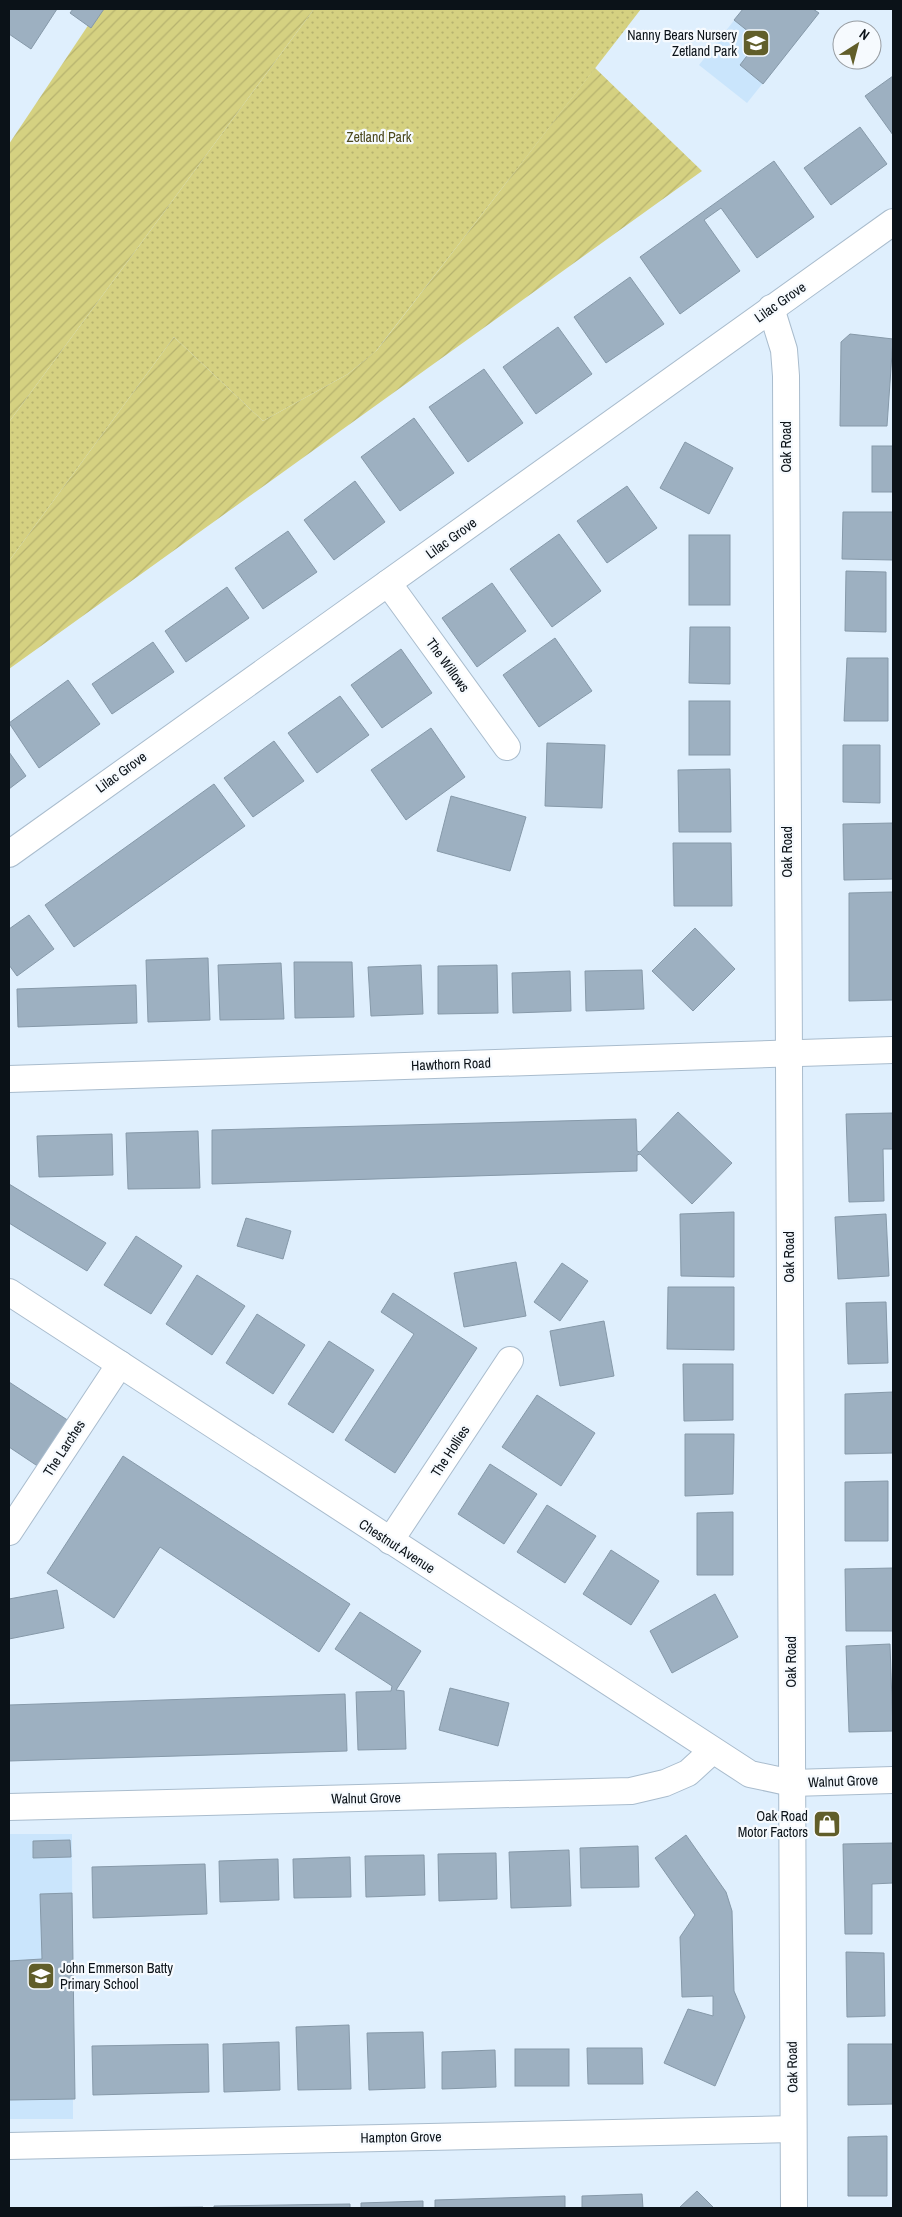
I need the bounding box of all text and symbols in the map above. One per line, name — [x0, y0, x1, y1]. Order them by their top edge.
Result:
north arrow — [832, 20, 882, 70]
text: N — [856, 25, 873, 44]
place label: Nanny Bears Nursery Zetland Park — [627, 26, 737, 60]
school or university icon: Nanny Bears Nursery Zetland Park — [741, 28, 771, 58]
park label: Zetland Park — [346, 128, 412, 146]
street label: Lilac Grove — [751, 278, 809, 326]
street label: Oak Road — [777, 421, 795, 473]
street label: Lilac Grove — [422, 513, 480, 563]
street label: The Willows — [422, 634, 474, 696]
street label: Lilac Grove — [92, 747, 150, 797]
street label: Oak Road — [778, 826, 796, 878]
street label: Hawthorn Road — [411, 1054, 491, 1074]
street label: Oak Road — [780, 1231, 798, 1283]
street label: The Larches — [39, 1416, 89, 1480]
street label: The Hollies — [427, 1422, 473, 1480]
street label: Chestnut Avenue — [356, 1515, 438, 1577]
street label: Oak Road — [782, 1636, 800, 1688]
street label: Walnut Grove — [808, 1771, 878, 1791]
street label: Walnut Grove — [331, 1788, 401, 1808]
place label: Oak Road Motor Factors — [738, 1807, 808, 1841]
shop icon: Oak Road Motor Factors — [812, 1809, 842, 1839]
place label: John Emmerson Batty Primary School — [60, 1959, 173, 1993]
school or university icon: John Emmerson Batty Primary School — [26, 1961, 56, 1991]
street label: Oak Road — [783, 2041, 801, 2093]
street label: Hampton Grove — [360, 2127, 442, 2147]

